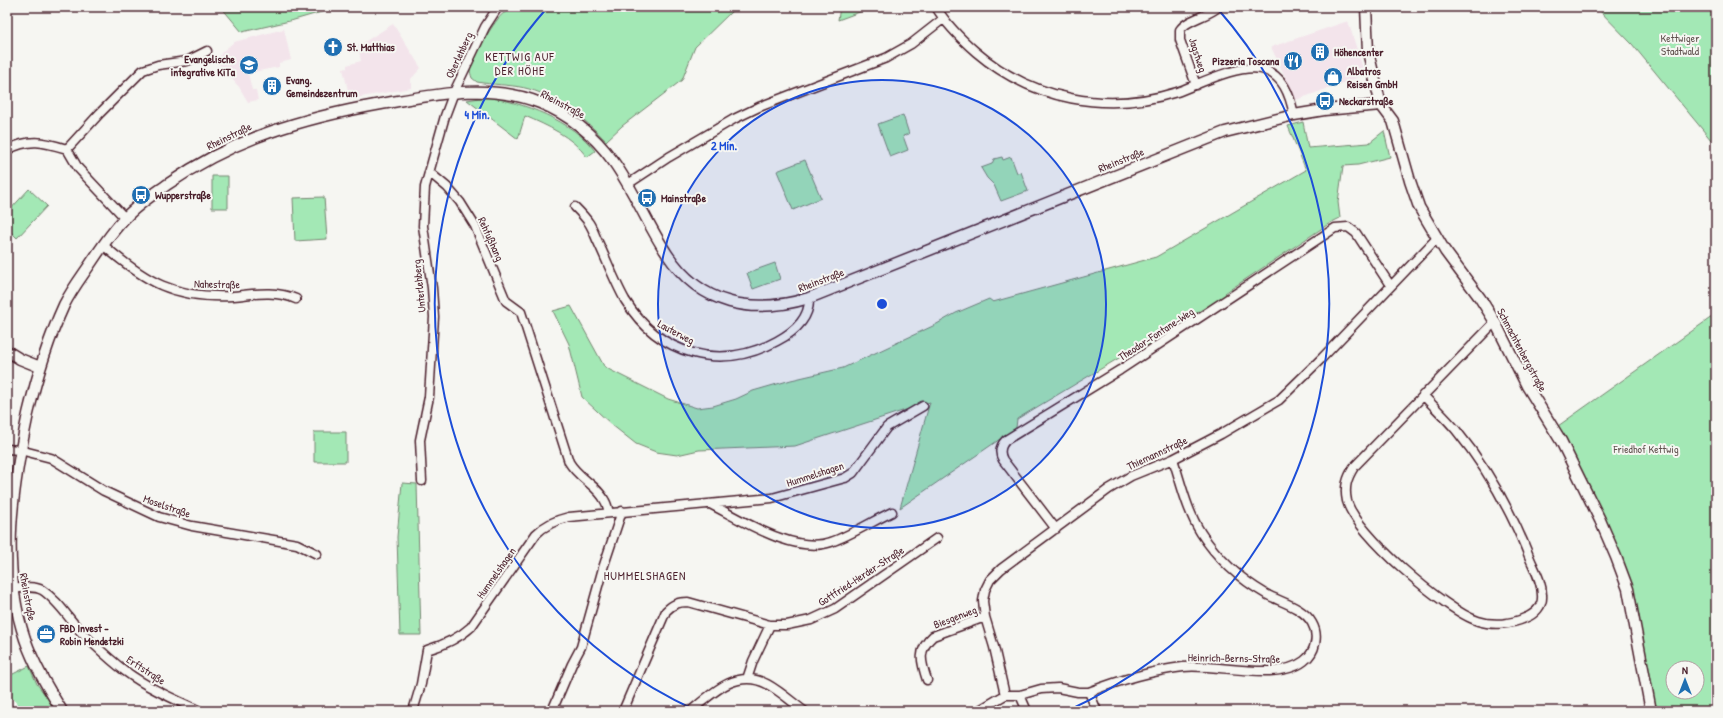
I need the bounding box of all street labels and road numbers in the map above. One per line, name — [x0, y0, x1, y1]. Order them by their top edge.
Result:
street label: Oberlehberg — [442, 30, 476, 80]
street label: Jagstweg — [1186, 36, 1210, 74]
street label: Rheinstraße — [538, 87, 588, 122]
street label: Rheinstraße — [204, 119, 254, 153]
street label: Rheinstraße — [1096, 144, 1147, 176]
street label: Rehfußhang — [475, 215, 507, 263]
street label: Unterlehberg — [409, 259, 429, 313]
street label: Rheinstraße — [796, 265, 847, 295]
street label: Nahestraße — [194, 277, 241, 291]
street label: Theodor-Fontane-Weg — [1116, 304, 1197, 364]
street label: Schmachtenbergstraße — [1494, 306, 1550, 395]
street label: Lauterweg — [655, 317, 697, 348]
street label: Thiemannstraße — [1125, 433, 1190, 473]
street label: Hummelshagen — [785, 458, 845, 490]
street label: Moselstraße — [141, 491, 193, 521]
street label: Gottfried-Herder-Straße — [815, 543, 907, 609]
street label: Hummelshagen — [473, 545, 519, 601]
street label: Rheinstraße — [17, 572, 40, 623]
street label: Biesgenweg — [931, 602, 979, 632]
street label: Heinrich-Berns-Straße — [1188, 650, 1281, 666]
street label: Erftstraße — [124, 652, 169, 688]

